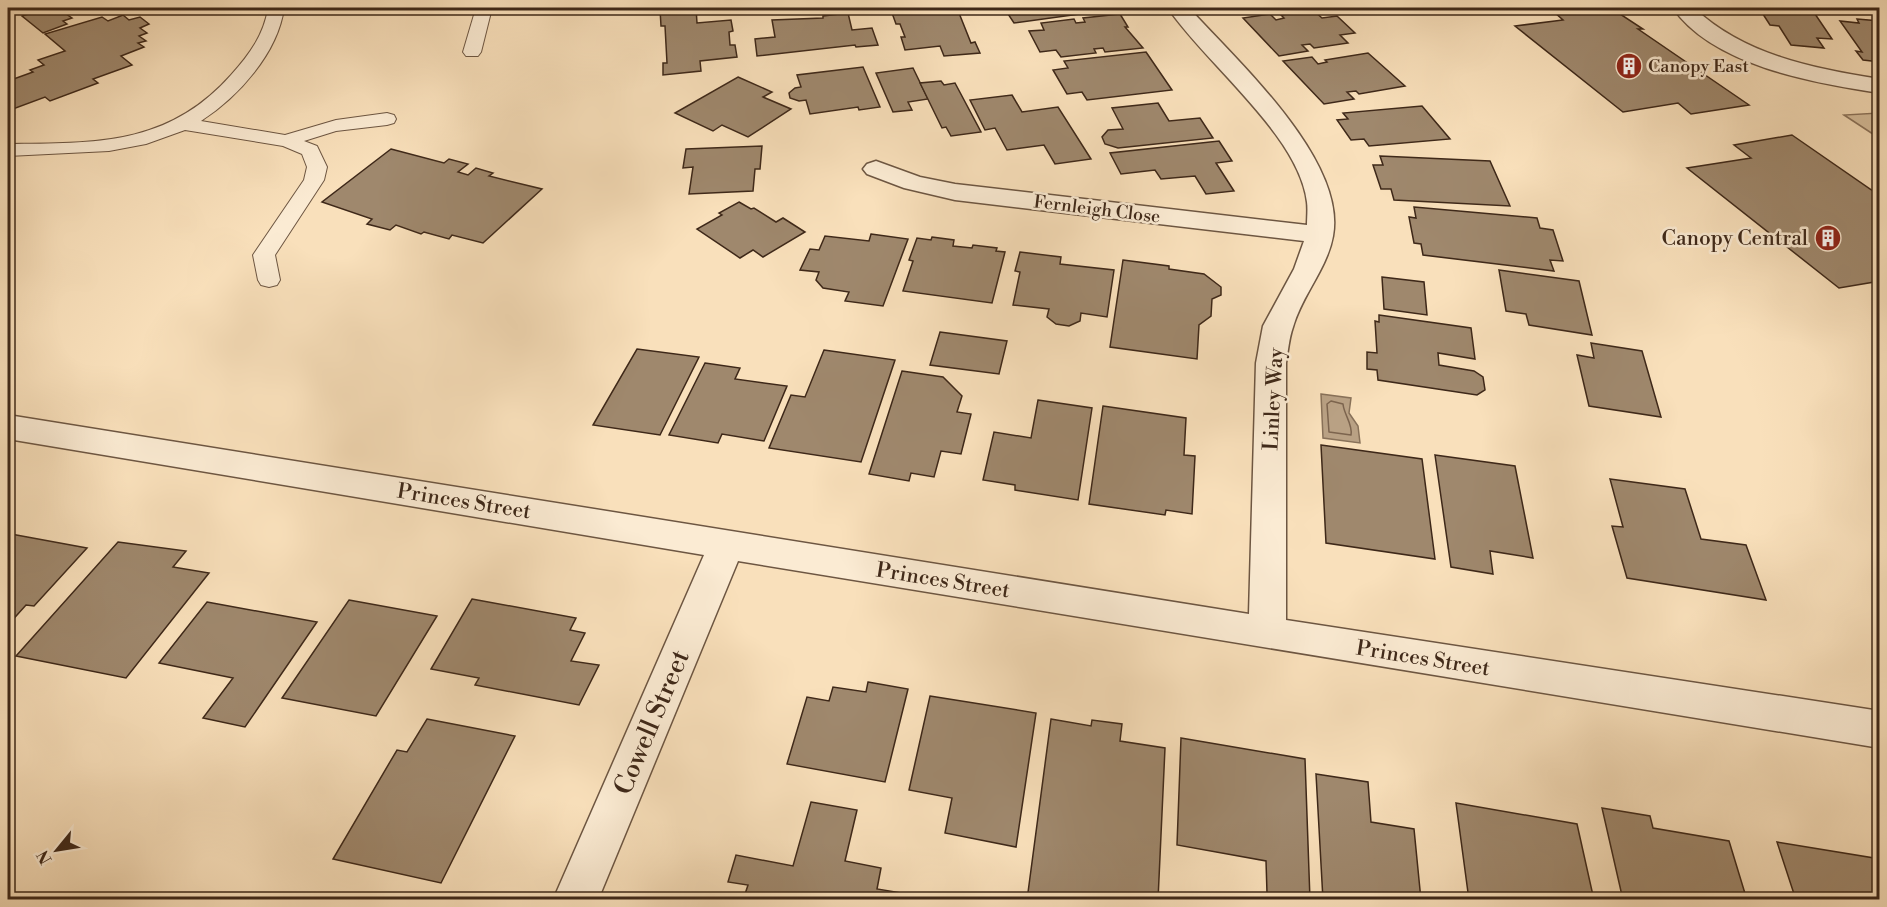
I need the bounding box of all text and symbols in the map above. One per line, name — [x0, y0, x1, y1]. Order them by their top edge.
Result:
building icon: Canopy East — [1614, 51, 1644, 81]
place label: Canopy East — [1648, 55, 1749, 78]
street label: Fernleigh Close — [1032, 190, 1162, 229]
building icon: Canopy Central — [1813, 223, 1843, 253]
place label: Canopy Central — [1661, 226, 1808, 252]
street label: Linley Way — [1258, 346, 1290, 451]
street label: Princes Street — [395, 479, 533, 525]
street label: Princes Street — [874, 558, 1012, 604]
street label: Princes Street — [1354, 636, 1492, 682]
street label: Cowell Street — [607, 645, 697, 800]
north arrow — [27, 820, 87, 880]
text: N — [33, 846, 57, 867]

